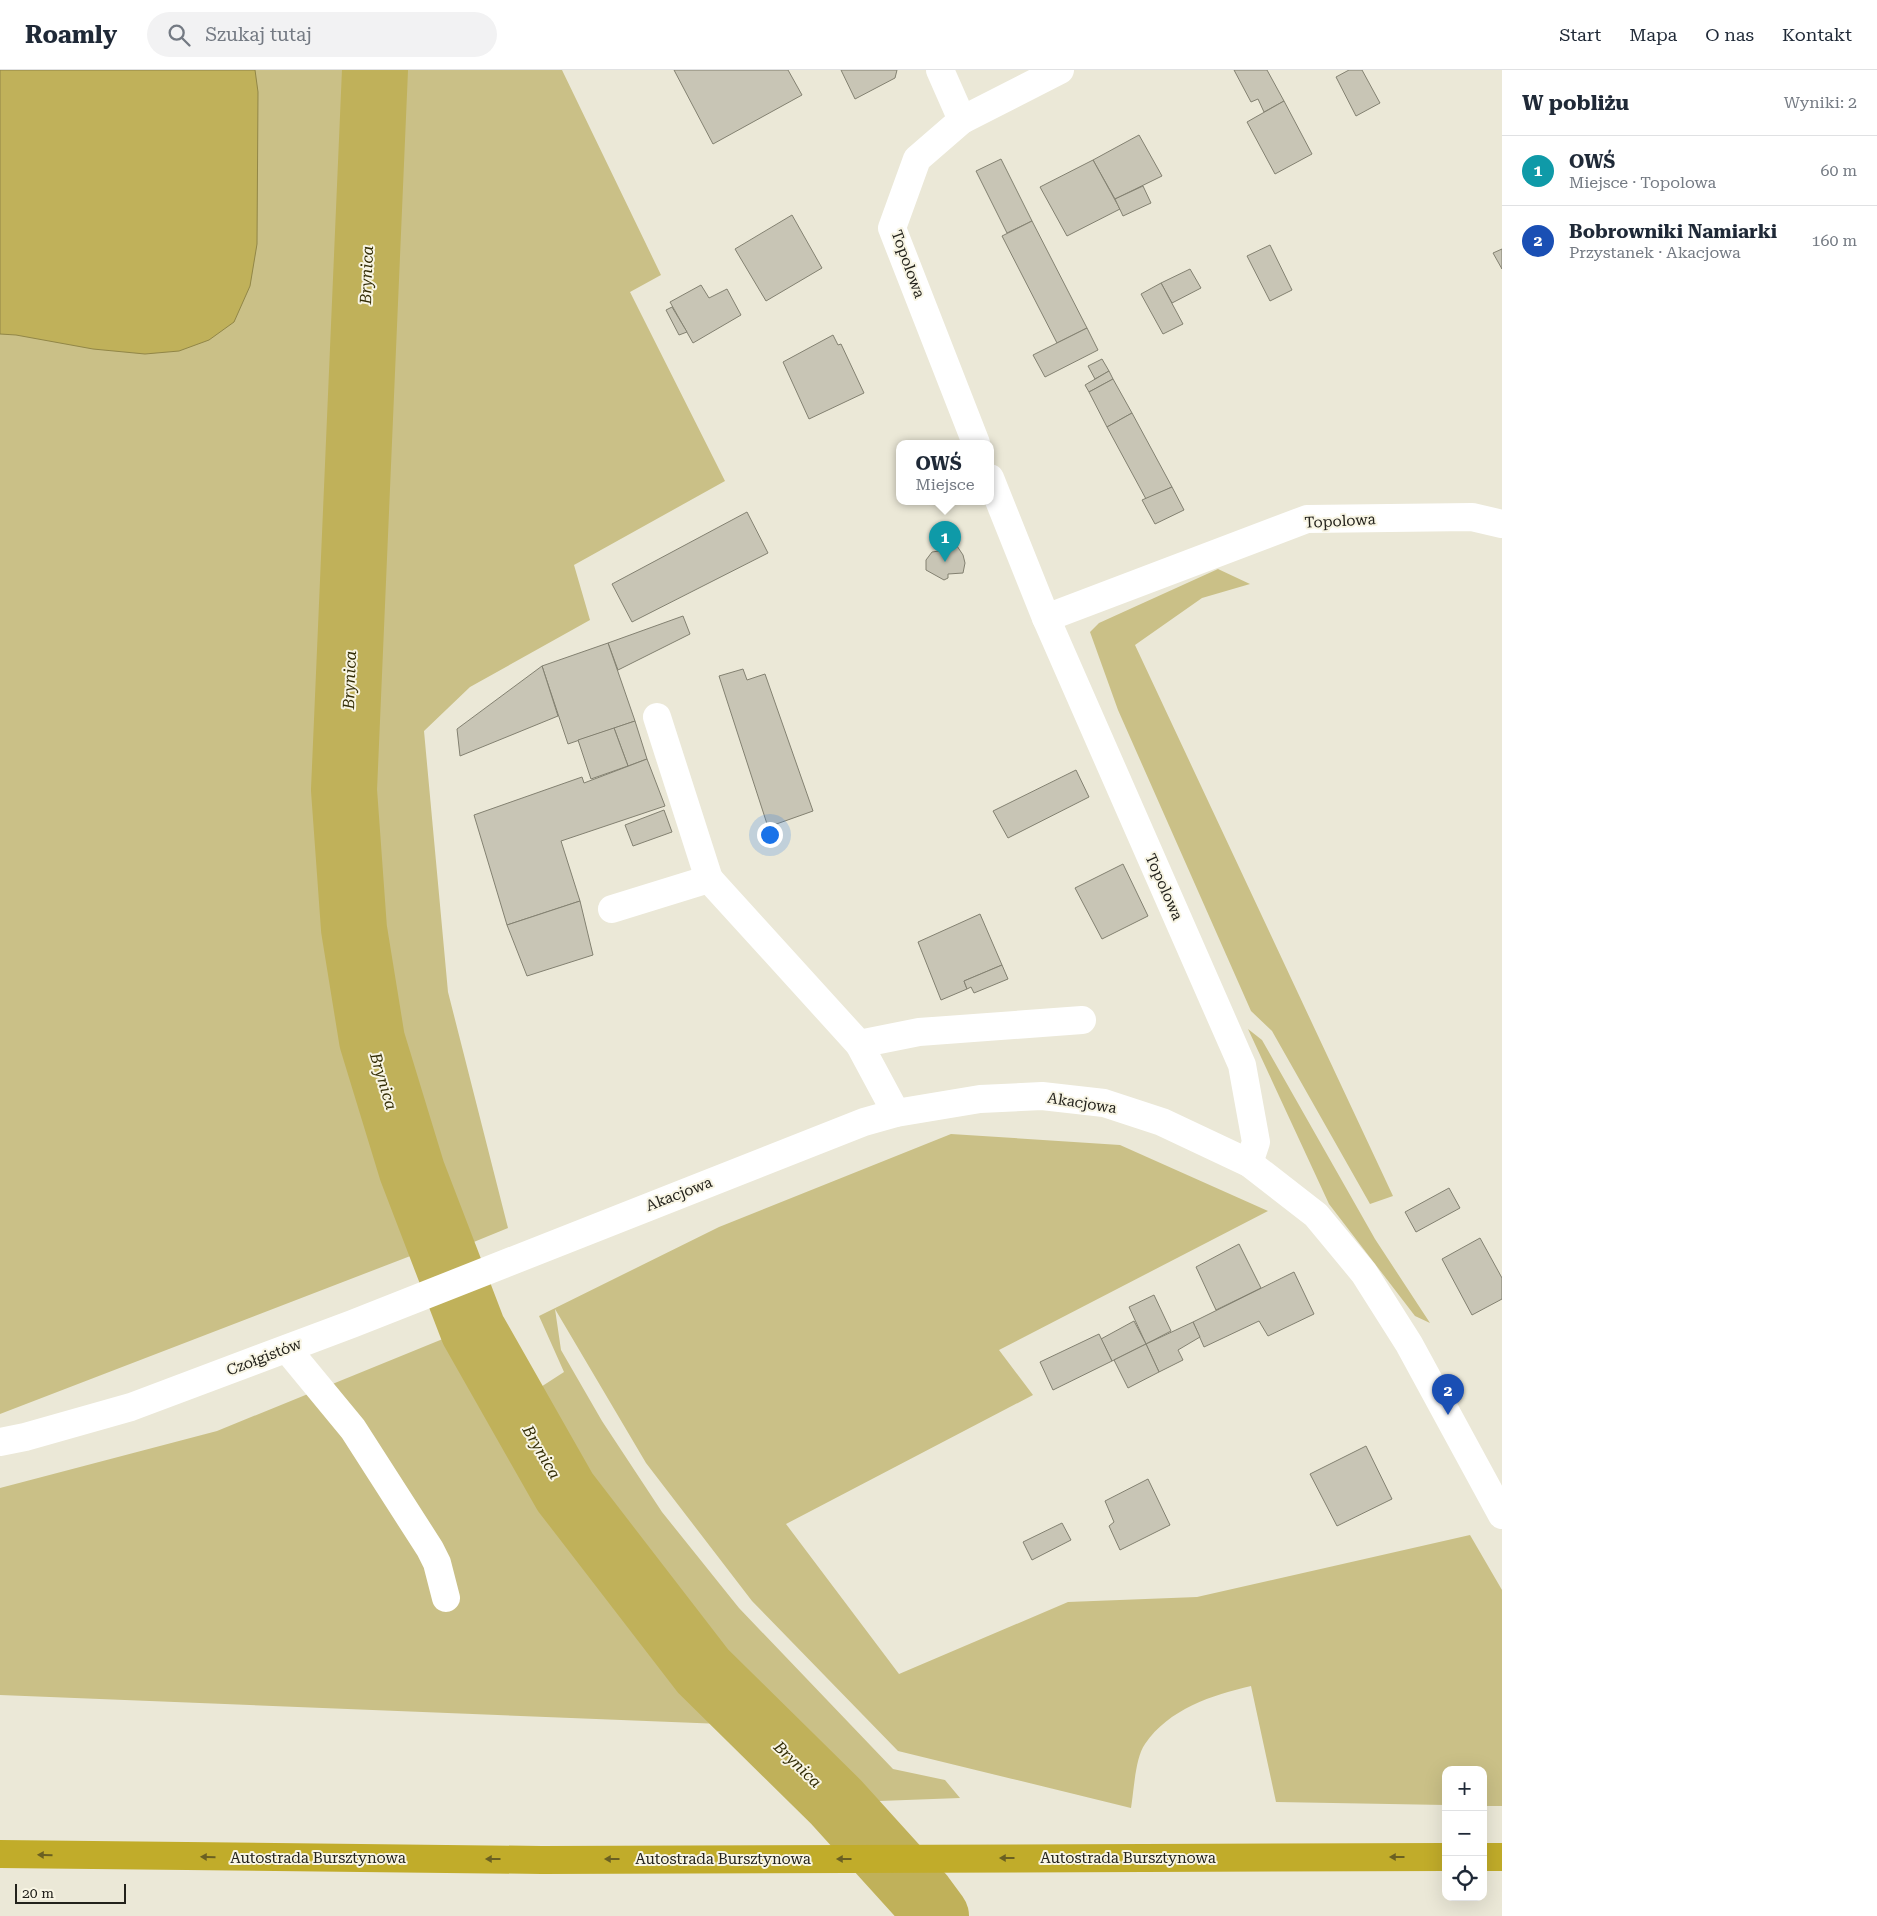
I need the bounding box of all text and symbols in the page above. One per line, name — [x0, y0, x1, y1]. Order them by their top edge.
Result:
search box — [147, 12, 497, 57]
text: Roamly — [25, 21, 117, 49]
icon: search — [165, 21, 193, 49]
text: Szukaj tutaj — [205, 23, 312, 46]
text: Start — [1559, 24, 1601, 45]
text: Mapa — [1629, 24, 1677, 45]
text: O nas — [1705, 24, 1754, 45]
text: Kontakt — [1782, 24, 1852, 45]
text: W pobliżu — [1522, 91, 1629, 115]
text: Wyniki: 2 — [1784, 93, 1857, 112]
text: OWŚ — [1569, 150, 1615, 173]
text: 1 — [1534, 161, 1542, 180]
text: 60 m — [1820, 161, 1857, 180]
text: Miejsce · Topolowa — [1569, 173, 1716, 192]
text: Bobrowniki Namiarki — [1569, 220, 1777, 243]
street label: Topolowa — [887, 227, 929, 301]
text: 2 — [1534, 231, 1542, 250]
text: 160 m — [1811, 231, 1857, 250]
text: Przystanek · Akacjowa — [1569, 243, 1741, 262]
water label: Brynica — [356, 245, 377, 306]
popup — [896, 440, 994, 505]
text: OWŚ — [915, 452, 962, 475]
text: Miejsce — [915, 475, 975, 494]
street label: Topolowa — [1304, 510, 1376, 532]
pin: 1 — [929, 521, 961, 562]
water label: Brynica — [339, 650, 360, 711]
your location — [757, 822, 783, 848]
street label: Topolowa — [1141, 851, 1187, 923]
water label: Brynica — [366, 1049, 401, 1112]
street label: Akacjowa — [1046, 1089, 1118, 1117]
street label: Akacjowa — [643, 1173, 715, 1215]
street label: Czołgistów — [224, 1334, 305, 1380]
pin: 2 — [1432, 1374, 1464, 1415]
water label: Brynica — [518, 1421, 565, 1483]
water label: Brynica — [769, 1736, 826, 1792]
map controls — [1442, 1766, 1487, 1901]
button: + — [1442, 1766, 1487, 1811]
button: − — [1442, 1811, 1487, 1856]
street label: Autostrada Bursztynowa — [230, 1849, 406, 1867]
street label: Autostrada Bursztynowa — [1040, 1849, 1216, 1867]
street label: Autostrada Bursztynowa — [635, 1850, 811, 1868]
one-way arrow — [37, 1851, 53, 1859]
one-way arrow — [200, 1853, 216, 1861]
one-way arrow — [1389, 1853, 1405, 1861]
one-way arrow — [998, 1854, 1014, 1862]
one-way arrow — [485, 1855, 501, 1863]
one-way arrow — [603, 1855, 619, 1863]
one-way arrow — [836, 1855, 852, 1863]
button: locate — [1442, 1856, 1487, 1901]
scale bar — [15, 1881, 126, 1904]
text: 20 m — [22, 1885, 54, 1901]

